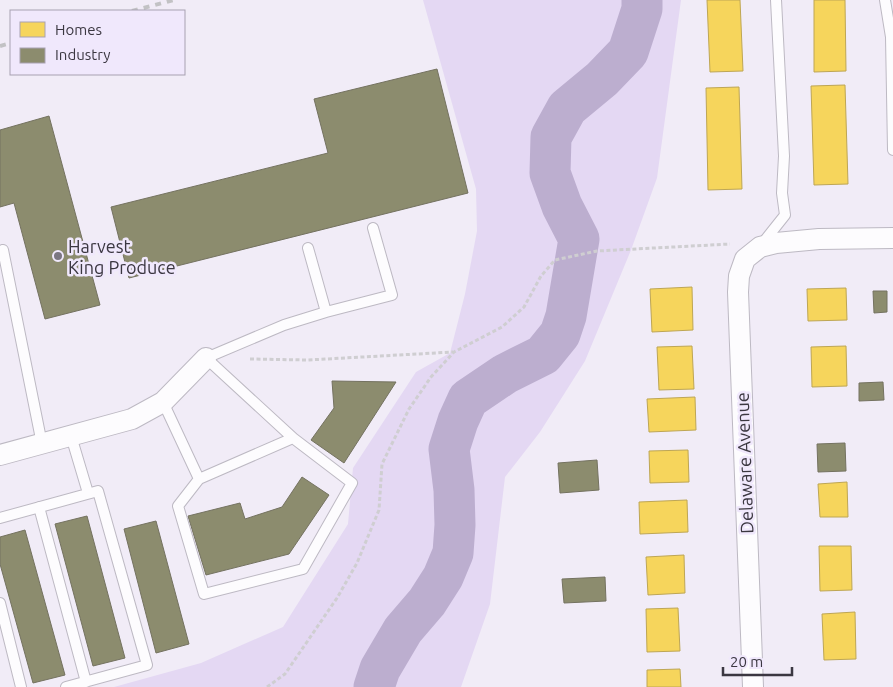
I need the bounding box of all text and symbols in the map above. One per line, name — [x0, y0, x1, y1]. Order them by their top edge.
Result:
legend — [10, 10, 185, 75]
text: Homes — [55, 21, 102, 38]
text: Industry — [55, 46, 110, 63]
place label: Harvest King Produce — [68, 236, 176, 277]
marker: Harvest King Produce — [52, 250, 64, 262]
street label: Delaware Avenue — [732, 392, 756, 534]
scale bar — [723, 644, 792, 676]
text: 20 m — [730, 653, 763, 670]

